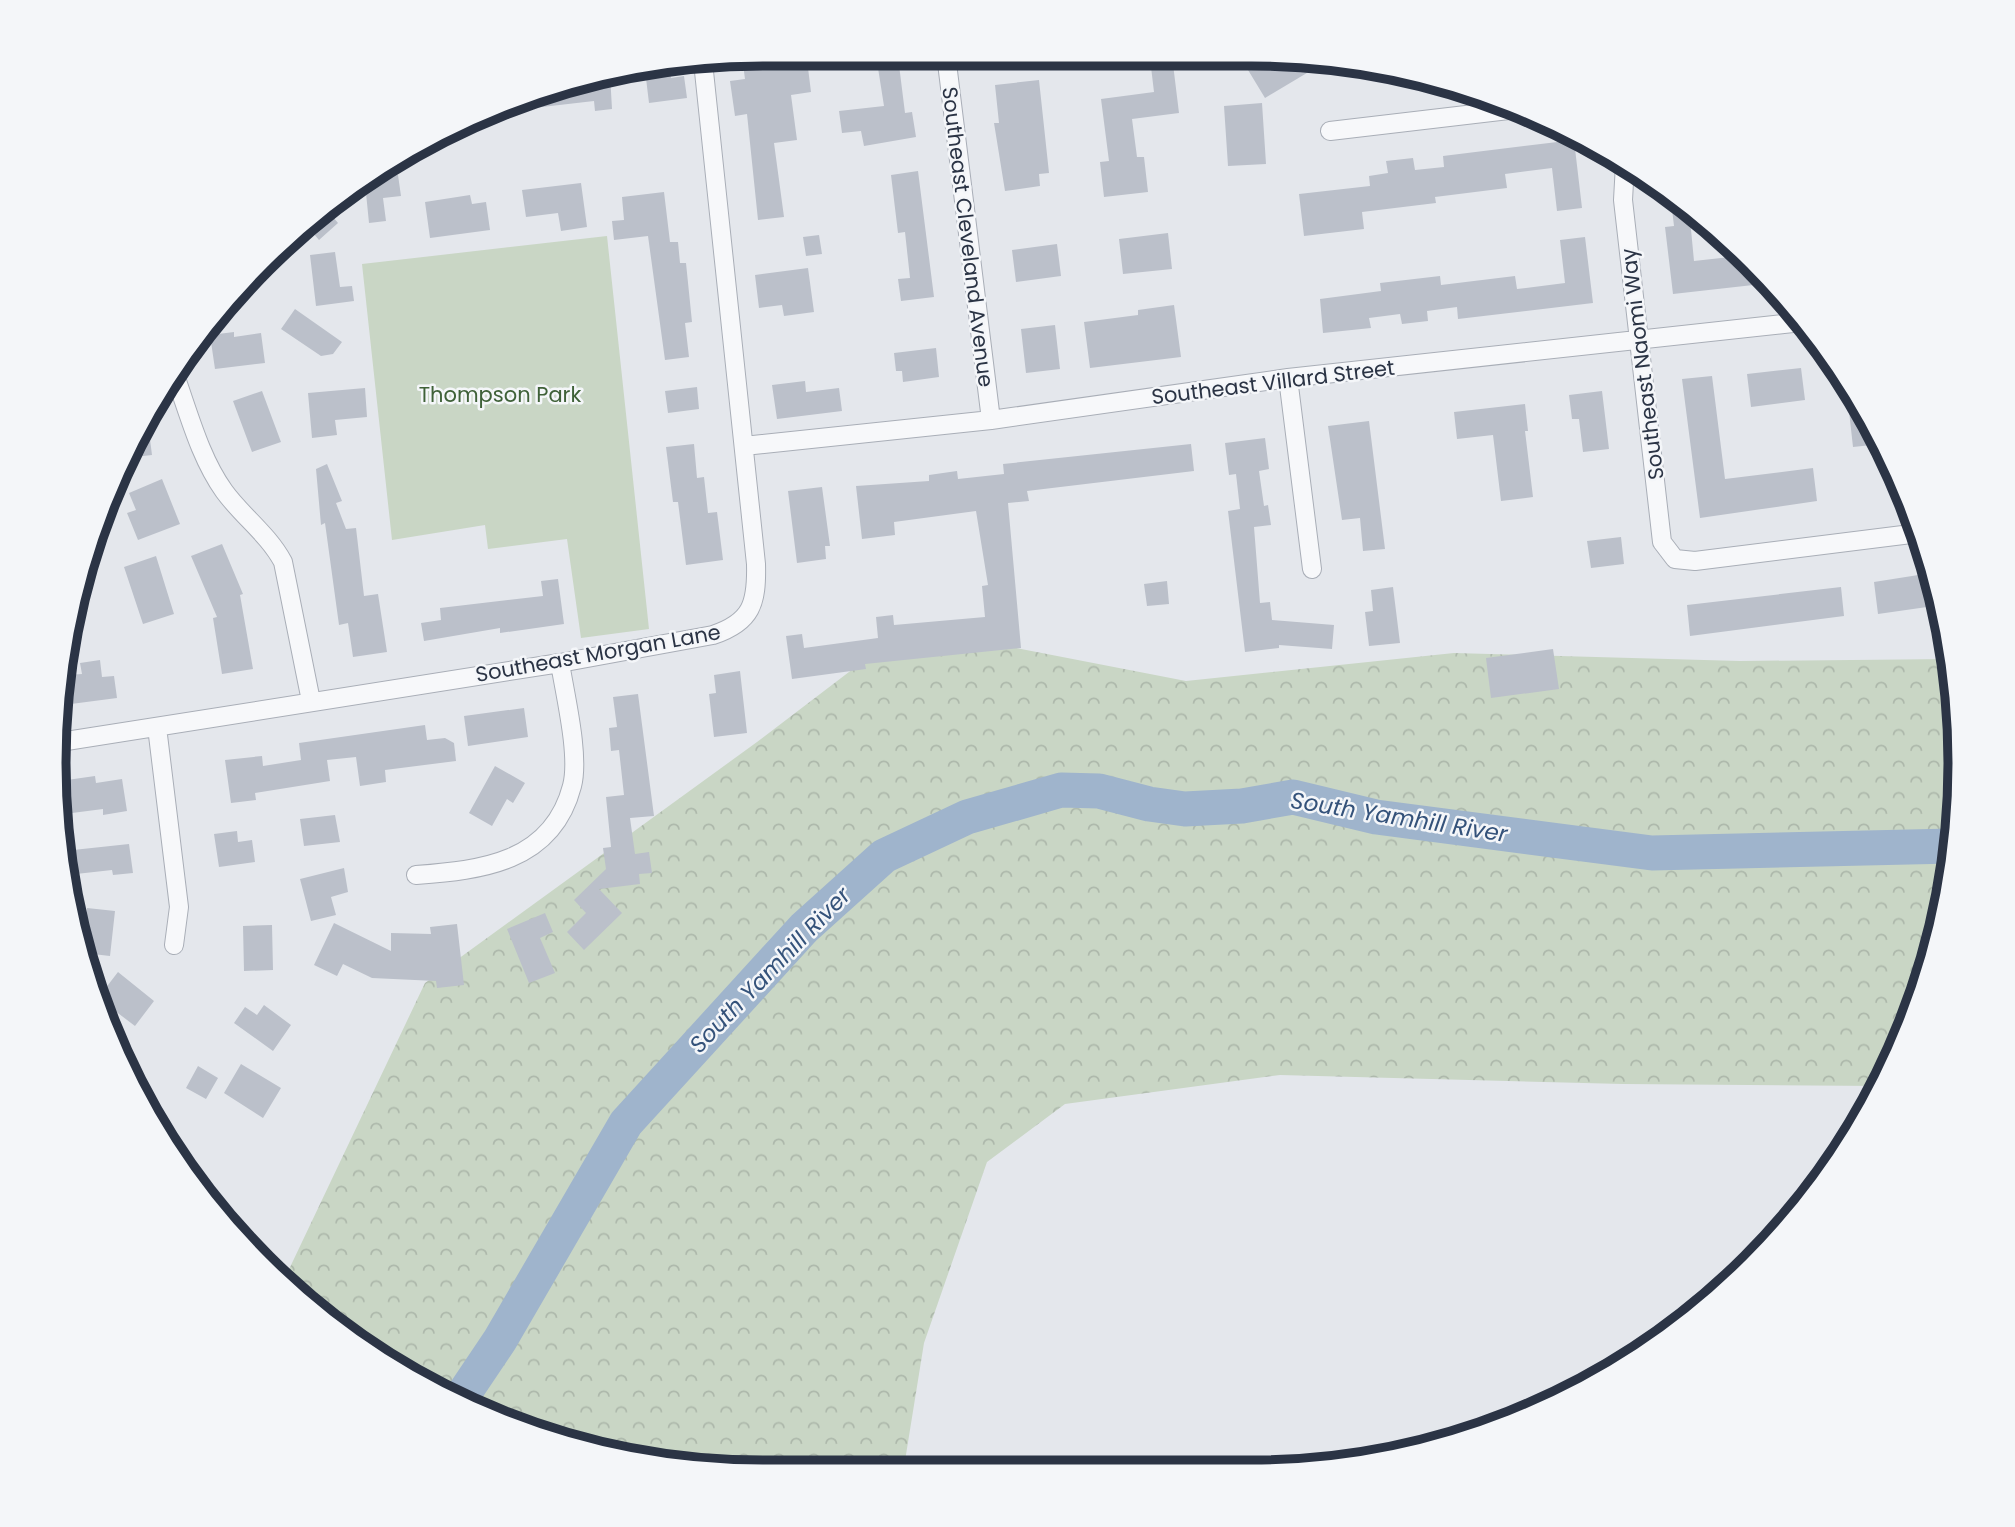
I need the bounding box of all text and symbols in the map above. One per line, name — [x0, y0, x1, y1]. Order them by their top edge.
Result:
street label: Southeast Cleveland Avenue — [935, 85, 1001, 389]
street label: Southeast Naomi Way — [1613, 246, 1671, 481]
street label: Southeast Villard Street — [1150, 353, 1396, 411]
park label: Thompson Park — [419, 380, 581, 409]
street label: Southeast Morgan Lane — [473, 617, 723, 689]
water label: South Yamhill River — [1288, 784, 1511, 850]
water label: South Yamhill River — [682, 879, 859, 1060]

